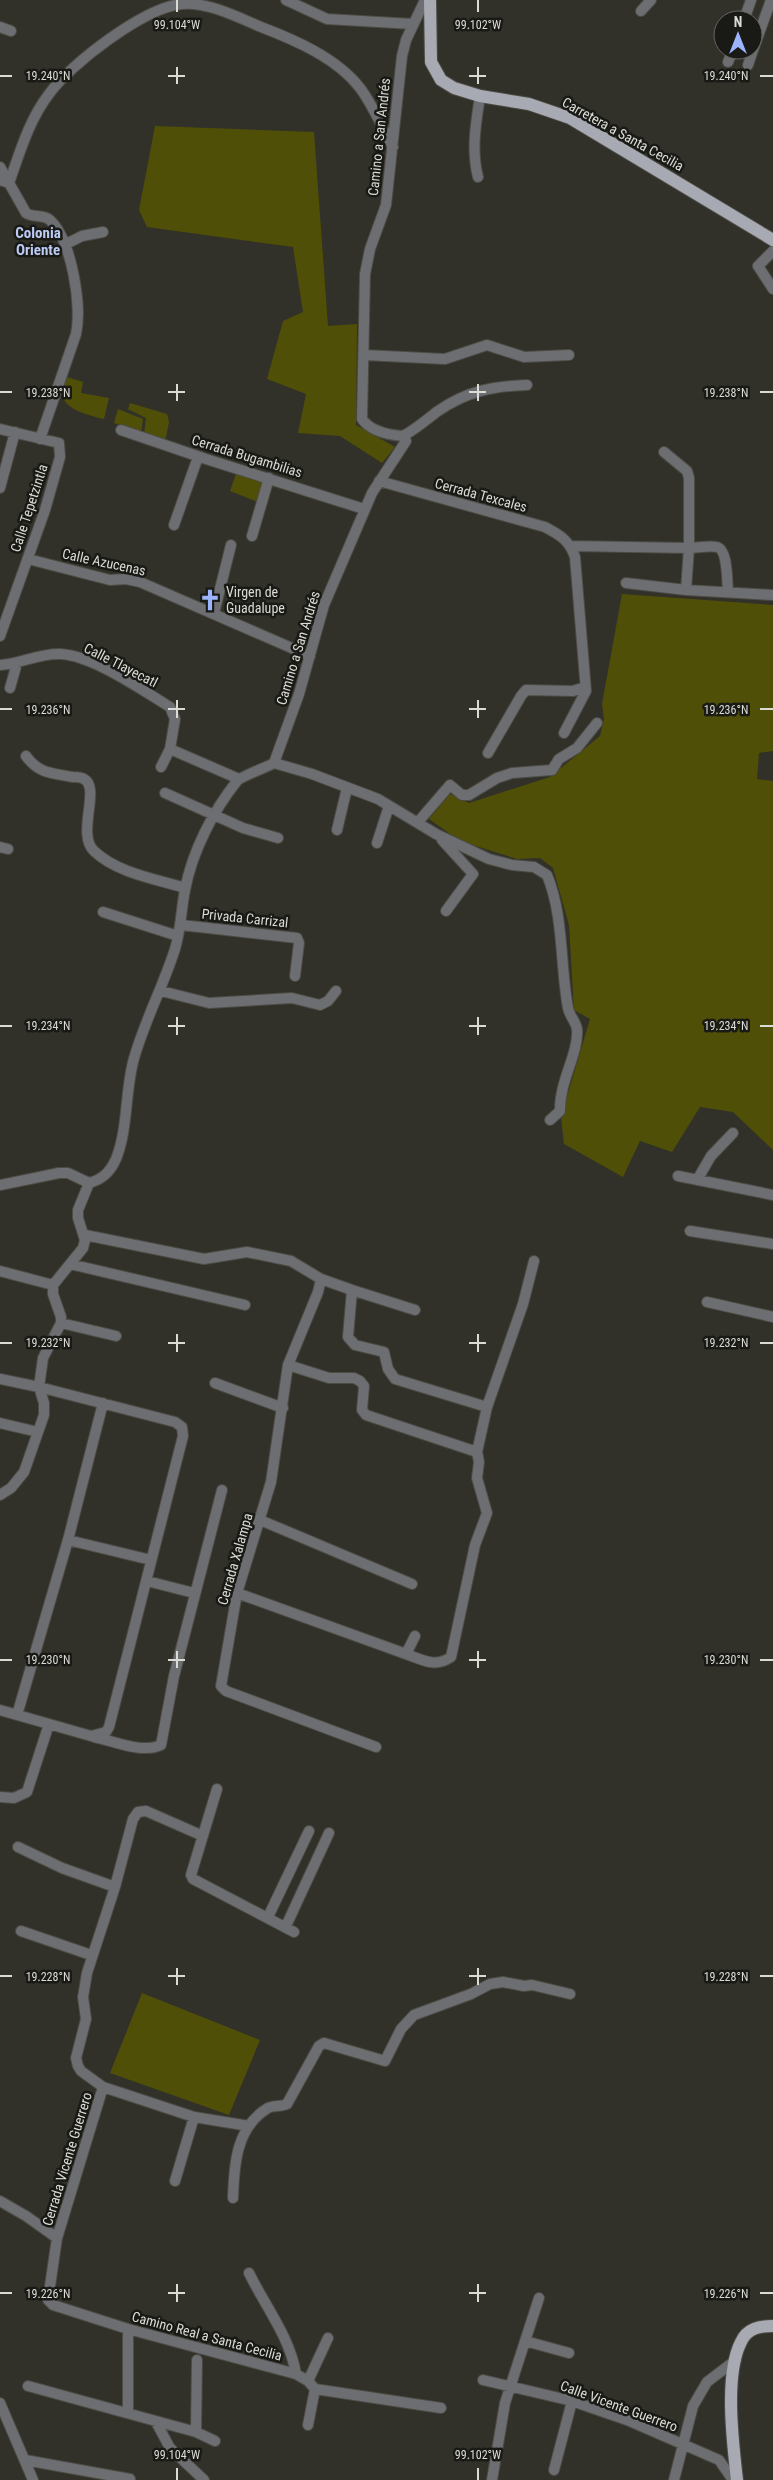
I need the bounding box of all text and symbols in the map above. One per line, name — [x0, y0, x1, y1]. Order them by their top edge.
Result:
north arrow — [713, 10, 763, 60]
text: N — [734, 14, 742, 30]
text: 99.104°W — [154, 18, 200, 32]
text: 99.102°W — [455, 18, 501, 32]
text: 19.240°N — [26, 69, 70, 83]
text: 19.240°N — [704, 69, 748, 83]
street label: Camino a San Andrés — [365, 77, 393, 197]
street label: Carretera a Santa Cecilia — [560, 94, 686, 174]
district label: Colonia Oriente — [15, 224, 61, 259]
text: 19.238°N — [26, 386, 70, 400]
text: 19.238°N — [704, 386, 748, 400]
street label: Cerrada Bugambilias — [190, 432, 304, 480]
street label: Calle Tepetzintla — [7, 462, 51, 554]
street label: Cerrada Texcales — [433, 475, 529, 515]
street label: Calle Azucenas — [61, 545, 147, 579]
place label: Virgen de Guadalupe — [226, 584, 285, 616]
church icon: Virgen de Guadalupe — [197, 587, 223, 613]
street label: Camino a San Andrés — [273, 589, 323, 707]
street label: Calle Tlayecatl — [81, 640, 161, 690]
text: 19.236°N — [26, 703, 70, 717]
text: 19.236°N — [704, 703, 748, 717]
street label: Privada Carrizal — [201, 905, 289, 931]
text: 19.234°N — [26, 1019, 70, 1033]
text: 19.234°N — [704, 1019, 748, 1033]
text: 19.232°N — [26, 1336, 70, 1350]
text: 19.232°N — [704, 1336, 748, 1350]
street label: Cerrada Xalampa — [214, 1511, 256, 1607]
text: 19.230°N — [26, 1653, 70, 1667]
text: 19.230°N — [704, 1653, 748, 1667]
text: 19.228°N — [26, 1970, 70, 1984]
text: 19.228°N — [704, 1970, 748, 1984]
street label: Cerrada Vicente Guerrero — [39, 2090, 95, 2228]
text: 19.226°N — [26, 2287, 70, 2301]
text: 19.226°N — [704, 2287, 748, 2301]
street label: Camino Real a Santa Cecilia — [130, 2308, 284, 2364]
street label: Calle Vicente Guerrero — [558, 2377, 680, 2435]
text: 99.104°W — [154, 2448, 200, 2462]
text: 99.102°W — [455, 2448, 501, 2462]

